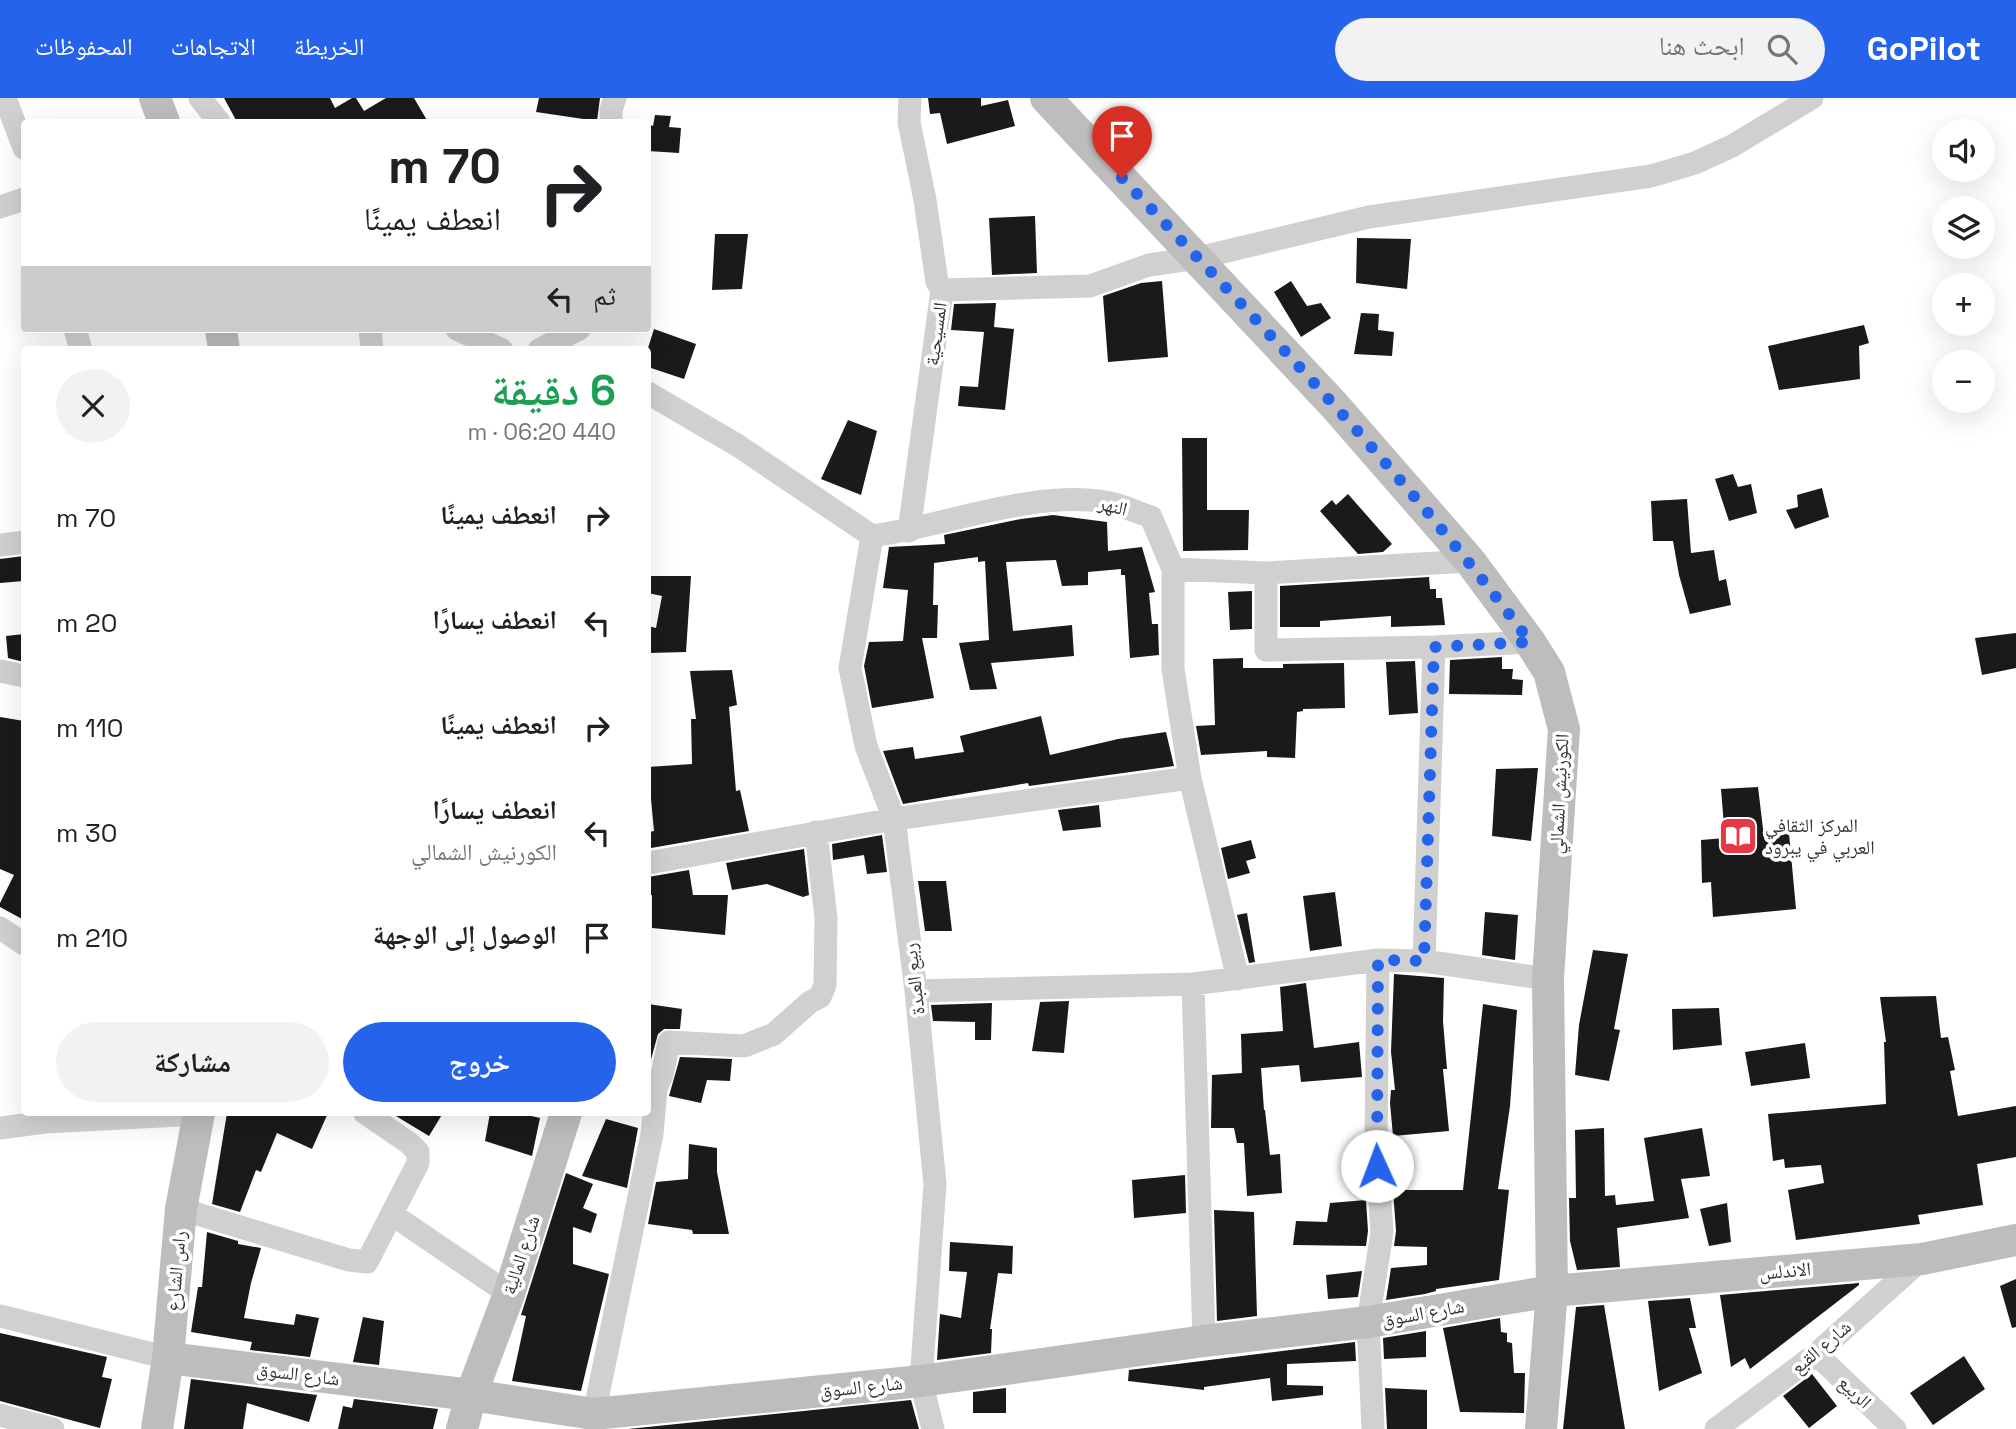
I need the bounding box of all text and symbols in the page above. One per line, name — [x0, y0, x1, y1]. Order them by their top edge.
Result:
search box — [1335, 18, 1825, 81]
text: GoPilot — [1867, 28, 1981, 70]
text: ابحث هنا — [1659, 29, 1745, 63]
icon: search — [1763, 30, 1801, 68]
text: المحفوظات — [35, 31, 133, 62]
text: الاتجاهات — [171, 31, 256, 62]
text: الخريطة — [294, 31, 365, 62]
pin — [1092, 106, 1152, 178]
icon: arrive — [1103, 117, 1141, 155]
map controls — [1932, 119, 1995, 413]
button: sound — [1932, 119, 1995, 182]
text: 70 m — [388, 135, 501, 197]
icon: right — [525, 147, 616, 238]
button: layers — [1932, 196, 1995, 259]
text: انعطف يمينًا — [364, 199, 501, 239]
button: + — [1932, 273, 1995, 336]
text: ثم — [593, 279, 616, 313]
icon: left — [541, 280, 579, 318]
street label: المسيحية — [919, 301, 953, 367]
button: − — [1932, 350, 1995, 413]
text: 6 دقيقة — [491, 364, 616, 417]
button: close — [56, 369, 130, 443]
text: 440 m · 06:20 — [467, 417, 616, 447]
street label: النهر — [1095, 490, 1130, 522]
text: انعطف يمينًا — [440, 498, 557, 532]
icon: right — [578, 499, 616, 537]
text: 70 m — [56, 501, 116, 535]
text: انعطف يسارًا — [433, 603, 557, 637]
icon: left — [578, 604, 616, 642]
text: 20 m — [56, 606, 117, 640]
text: انعطف يمينًا — [440, 708, 557, 742]
icon: right — [578, 709, 616, 747]
text: 110 m — [56, 711, 123, 745]
street label: الكورنيش الشمالي — [1543, 733, 1577, 855]
text: انعطف يسارًا — [433, 793, 557, 827]
place label: المركز الثقافي العربي في يبرود — [1765, 813, 1875, 862]
icon: left — [578, 814, 616, 852]
library icon: المركز الثقافي العربي في يبرود — [1717, 815, 1759, 857]
text: 30 m — [56, 816, 117, 850]
text: الكورنيش الشمالي — [411, 837, 557, 867]
text: الوصول إلى الوجهة — [373, 918, 557, 952]
icon: arrive — [578, 919, 616, 957]
text: 210 m — [56, 921, 128, 955]
street label: ربيع العبدة — [897, 942, 931, 1016]
button: مشاركة — [56, 1022, 329, 1102]
button: خروج — [343, 1022, 616, 1102]
position arrow — [1340, 1129, 1414, 1203]
street label: شارع المالية — [496, 1212, 546, 1298]
street label: راس الشارع — [160, 1230, 192, 1312]
street label: الاندلس — [1758, 1256, 1812, 1286]
street label: شارع السوق — [1380, 1293, 1466, 1333]
street label: شارع القبع — [1786, 1314, 1856, 1380]
street label: شارع السوق — [255, 1357, 341, 1391]
street label: شارع السوق — [818, 1370, 904, 1404]
street label: الربيع — [1833, 1370, 1877, 1414]

